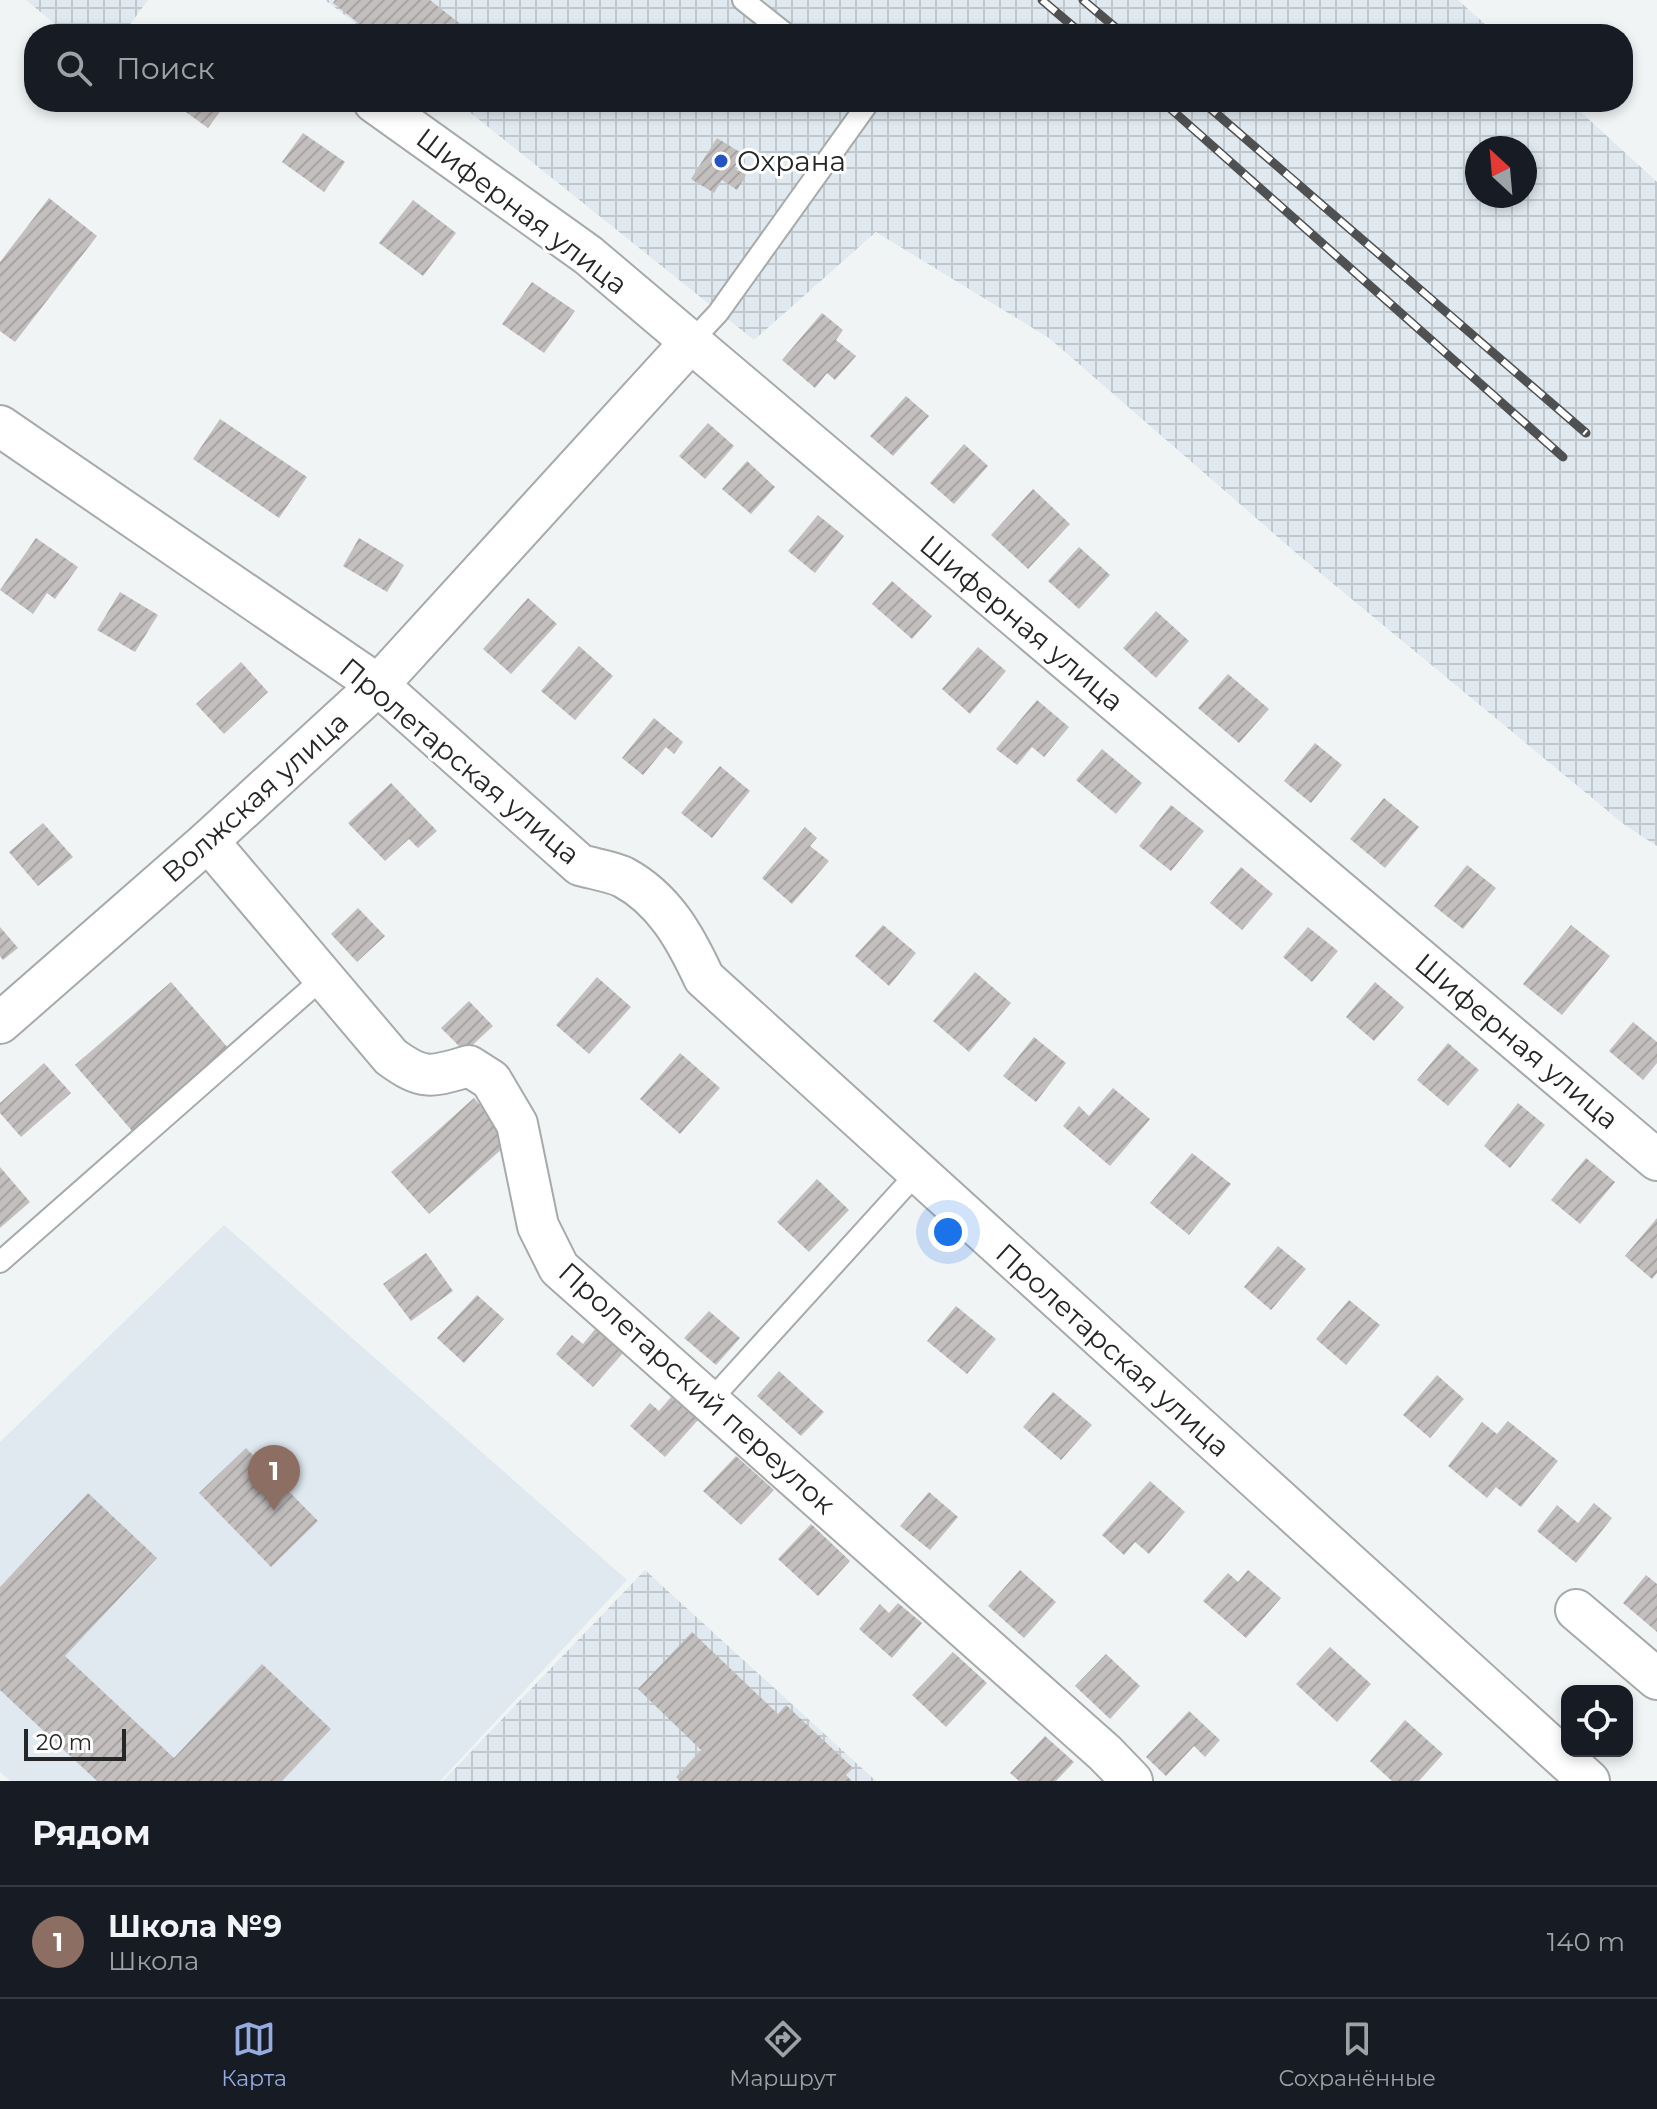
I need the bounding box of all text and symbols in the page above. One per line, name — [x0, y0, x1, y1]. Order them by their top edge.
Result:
search box — [24, 24, 1633, 112]
icon: search — [52, 46, 96, 90]
text: Поиск — [116, 50, 215, 87]
street label: Шиферная улица — [410, 121, 634, 301]
north arrow — [1465, 136, 1537, 208]
place label: Охрана — [737, 144, 846, 178]
marker: Охрана — [712, 152, 730, 170]
street label: Шиферная улица — [913, 528, 1131, 718]
street label: Пролетарская улица — [333, 651, 587, 871]
street label: Волжская улица — [155, 704, 355, 890]
street label: Шиферная улица — [1408, 946, 1626, 1136]
your location — [928, 1212, 968, 1252]
street label: Пролетарская улица — [989, 1236, 1237, 1464]
street label: Пролетарский переулок — [552, 1255, 842, 1521]
pin: 1 — [248, 1445, 300, 1511]
map controls — [1561, 1685, 1633, 1757]
button: locate — [1561, 1685, 1633, 1757]
scale bar — [24, 1725, 126, 1761]
text: 20 m — [36, 1729, 92, 1756]
text: Рядом — [32, 1812, 151, 1854]
text: Школа №9 — [108, 1908, 282, 1945]
text: 1 — [53, 1926, 63, 1958]
text: 140 m — [1547, 1926, 1625, 1958]
text: Школа — [108, 1945, 199, 1977]
tab: Карта — [221, 2017, 287, 2092]
tab: Маршрут — [729, 2017, 836, 2092]
tab: Сохранённые — [1279, 2017, 1436, 2092]

